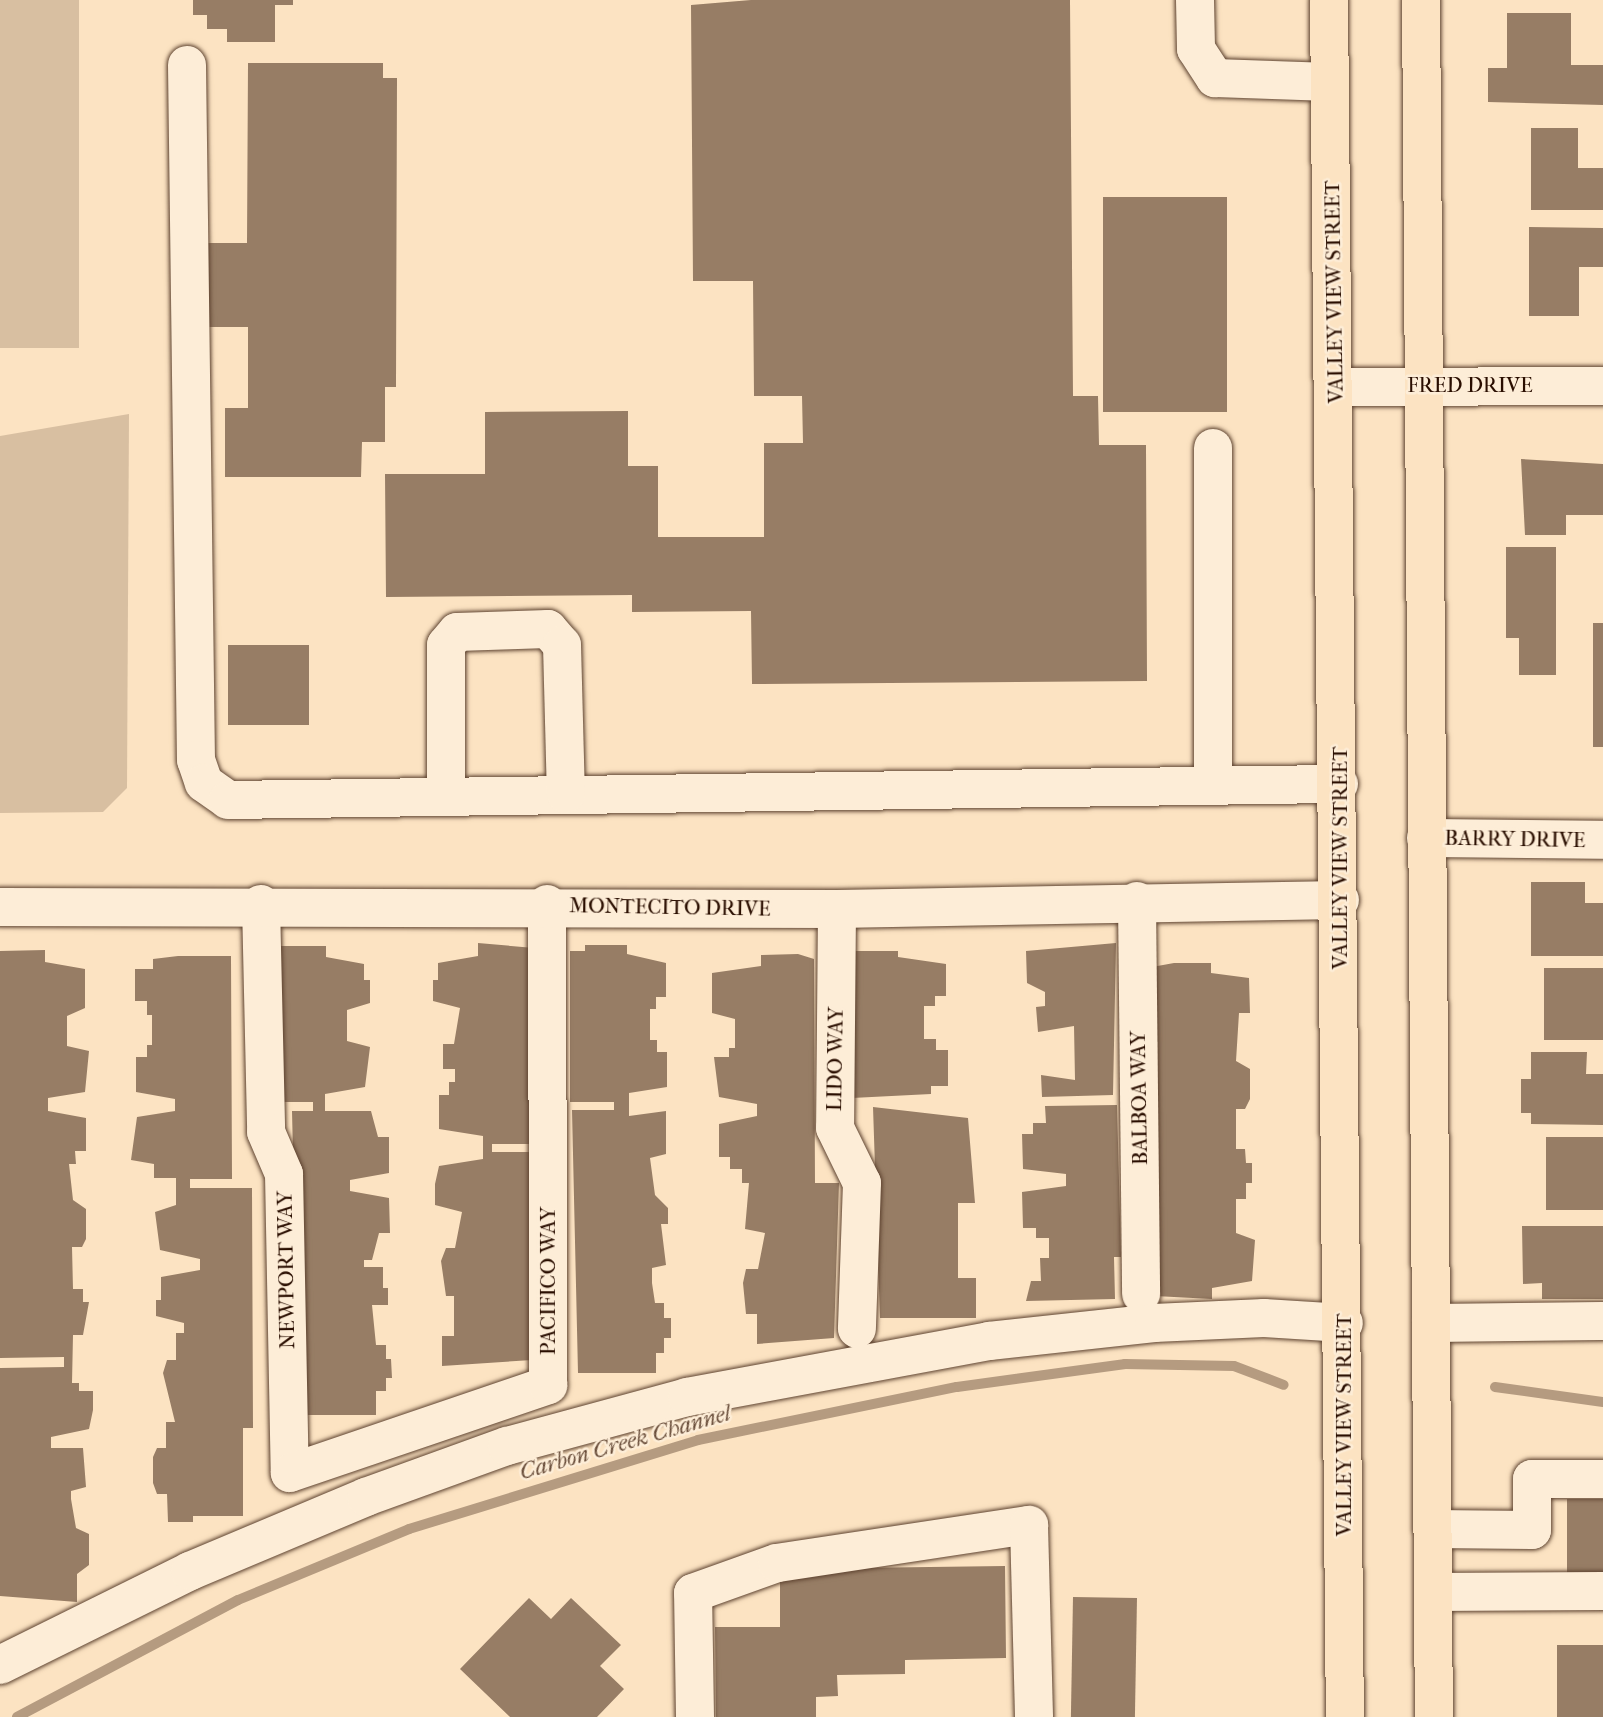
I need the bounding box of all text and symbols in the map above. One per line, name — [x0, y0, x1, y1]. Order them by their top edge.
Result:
street label: VALLEY VIEW STREET — [1319, 180, 1349, 404]
street label: FRED DRIVE — [1407, 372, 1533, 398]
street label: VALLEY VIEW STREET — [1327, 747, 1353, 969]
street label: BARRY DRIVE — [1444, 825, 1586, 853]
street label: MONTECITO DRIVE — [569, 893, 771, 921]
street label: LIDO WAY — [821, 1007, 849, 1111]
street label: BALBOA WAY — [1125, 1031, 1153, 1165]
street label: NEWPORT WAY — [272, 1191, 300, 1349]
street label: PACIFICO WAY — [535, 1207, 561, 1355]
street label: VALLEY VIEW STREET — [1331, 1314, 1357, 1536]
water label: Carbon Creek Channel — [516, 1400, 734, 1486]

